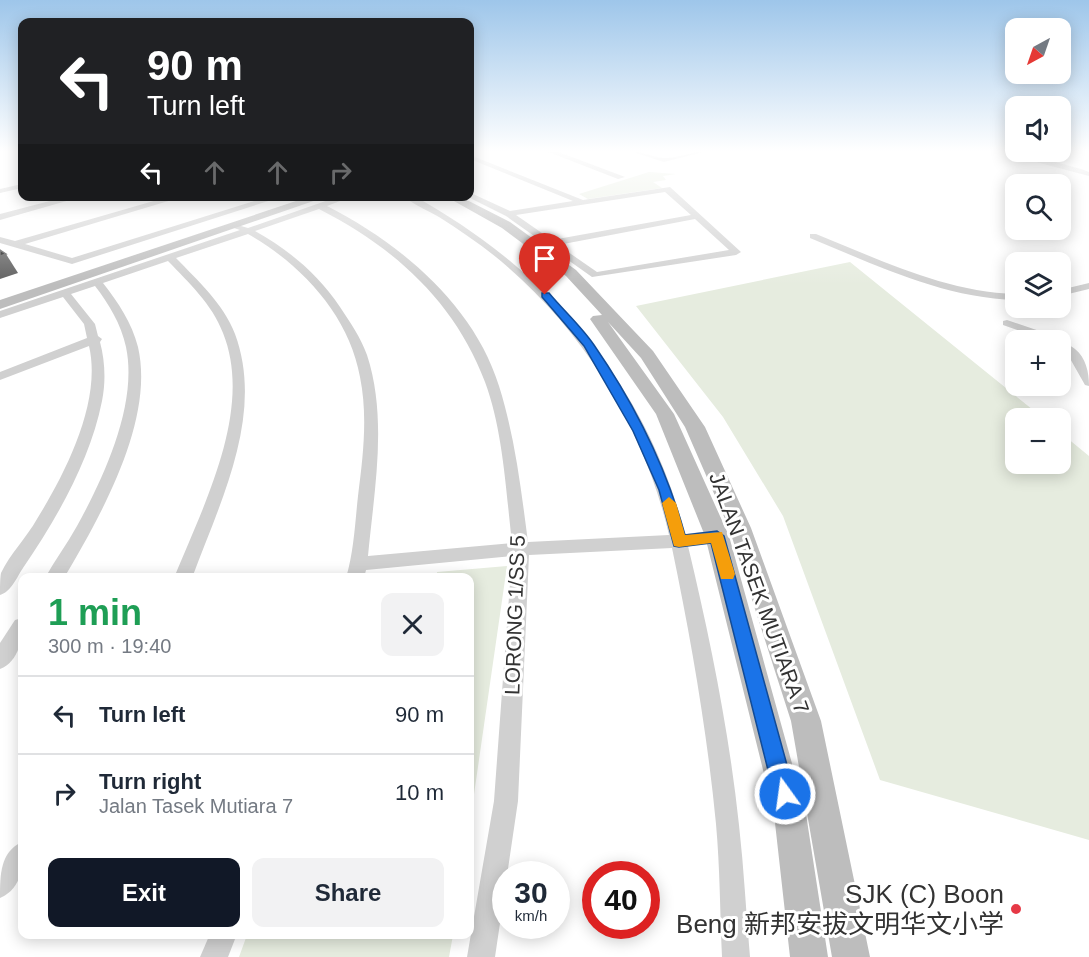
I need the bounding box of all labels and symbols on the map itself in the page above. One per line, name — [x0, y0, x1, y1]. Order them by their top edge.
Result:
north arrow — [1005, 18, 1071, 84]
pin — [519, 233, 570, 295]
street label: JALAN TASEK MUTIARA 7 — [705, 469, 814, 716]
street label: LORONG 1/SS 5 — [500, 535, 529, 695]
position arrow — [753, 762, 817, 826]
speed limit sign: 40 — [582, 861, 660, 939]
place label: SJK (C) Boon Beng 新邦安拔文明华文小学 — [676, 879, 1004, 939]
marker: SJK (C) Boon Beng 新邦安拔文明华文小学 — [1009, 902, 1023, 916]

